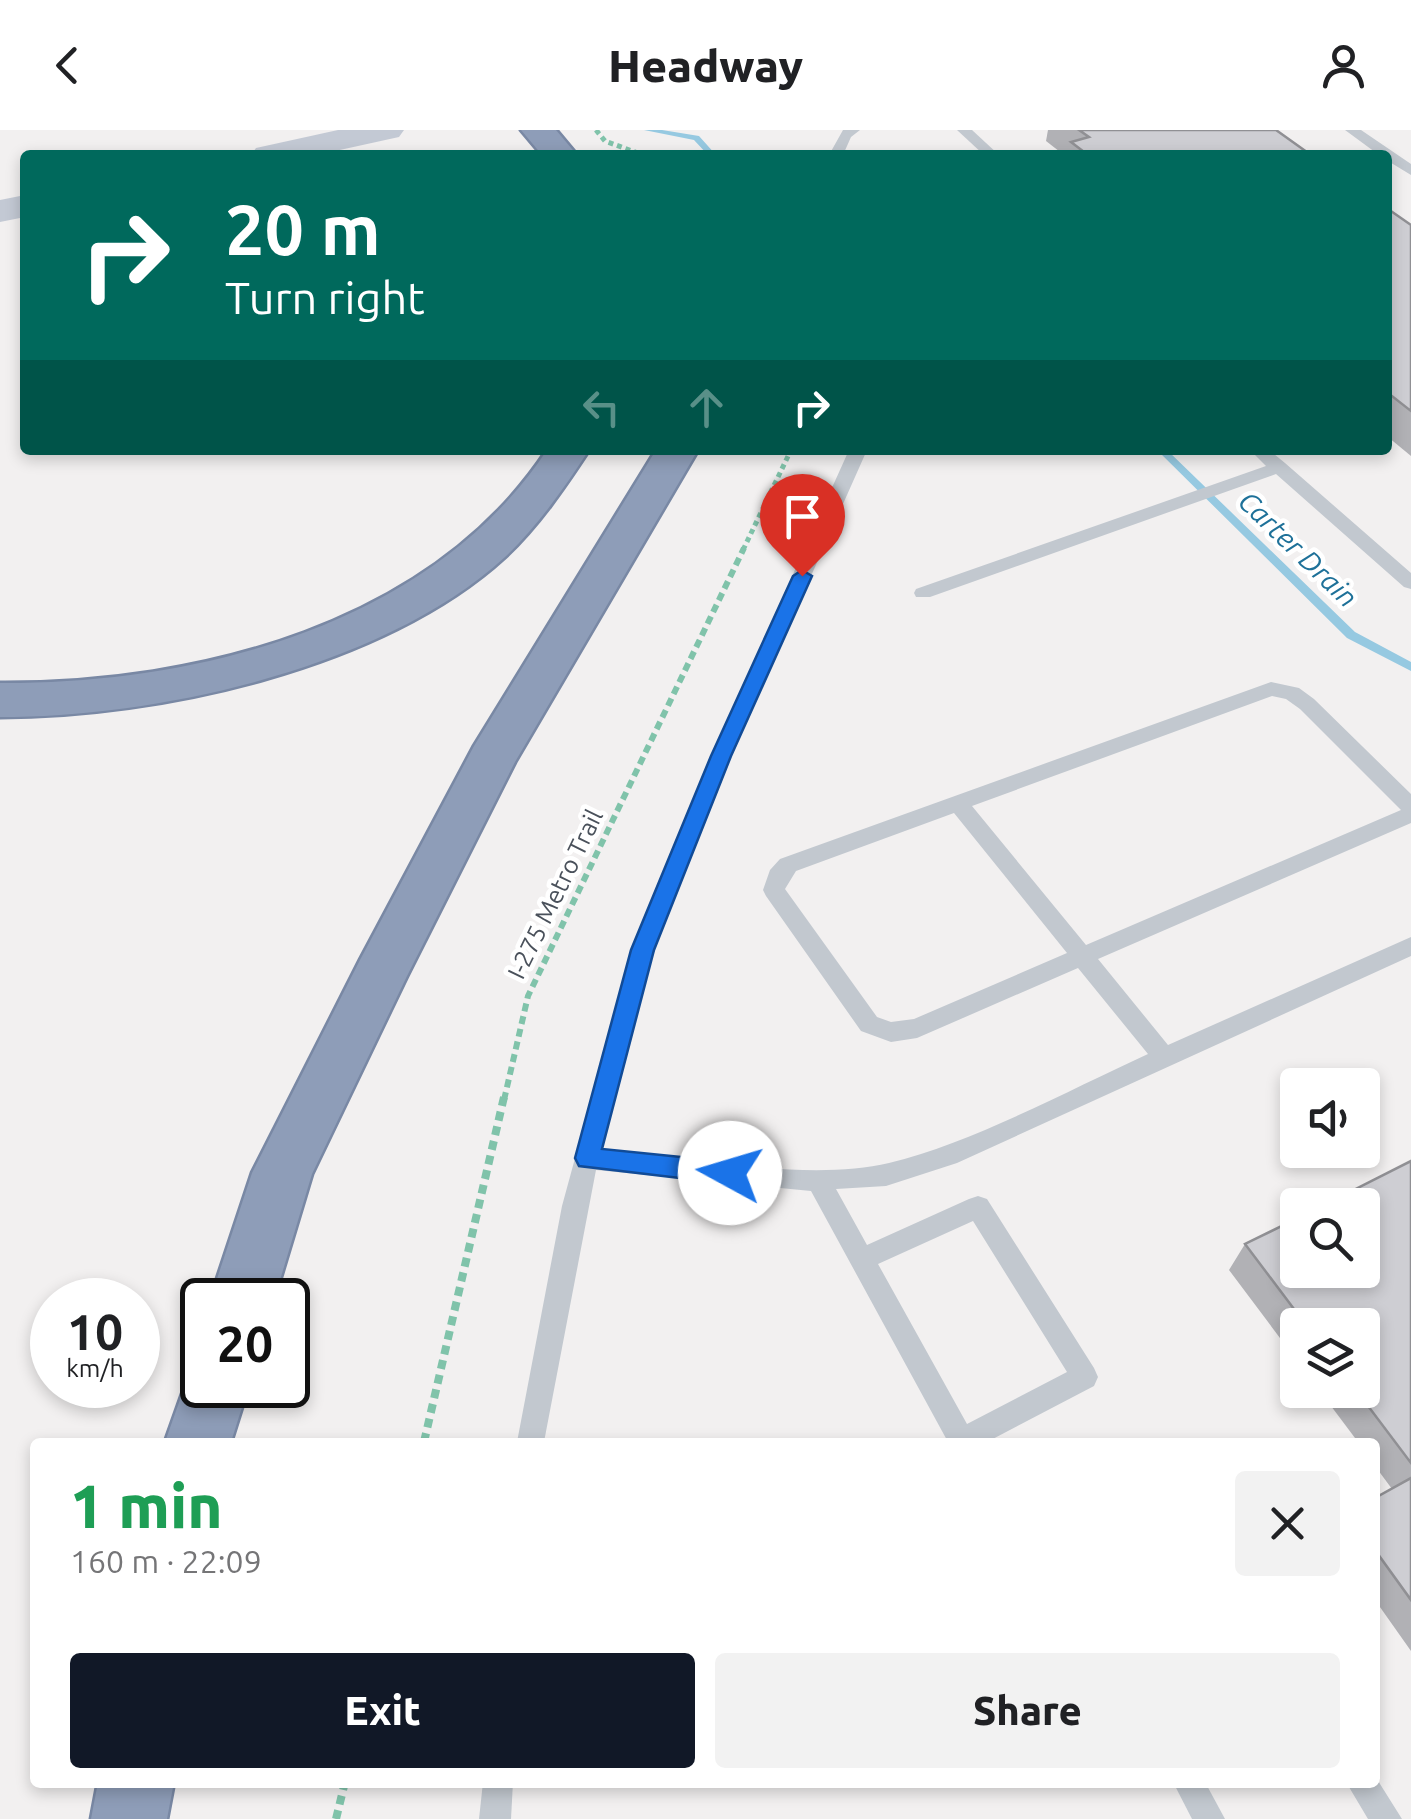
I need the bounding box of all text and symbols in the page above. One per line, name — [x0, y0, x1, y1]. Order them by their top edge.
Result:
icon: back — [40, 38, 95, 93]
icon: person — [1316, 38, 1371, 93]
text: Headway — [608, 40, 803, 91]
icon: right — [60, 190, 190, 320]
text: 20 m — [225, 190, 381, 268]
text: Turn right — [225, 272, 425, 323]
icon: left — [574, 380, 629, 435]
icon: ahead — [679, 380, 734, 435]
icon: right — [784, 380, 839, 435]
pin — [760, 474, 845, 577]
water label: Carter Drain — [1233, 484, 1364, 613]
icon: arrive — [775, 489, 830, 544]
street label: I-275 Metro Trail — [502, 805, 608, 983]
map controls — [1280, 1068, 1380, 1408]
button: sound — [1280, 1068, 1380, 1168]
position arrow — [678, 1121, 782, 1225]
button: search — [1280, 1188, 1380, 1288]
speed limit sign: 20 — [180, 1278, 310, 1408]
text: 10 — [67, 1303, 123, 1359]
button: layers — [1280, 1308, 1380, 1408]
text: km/h — [66, 1354, 124, 1382]
button: close — [1235, 1471, 1340, 1576]
text: 1 min — [70, 1472, 223, 1539]
text: 160 m · 22:09 — [70, 1543, 262, 1579]
button: Exit — [70, 1653, 695, 1768]
button: Share — [715, 1653, 1340, 1768]

